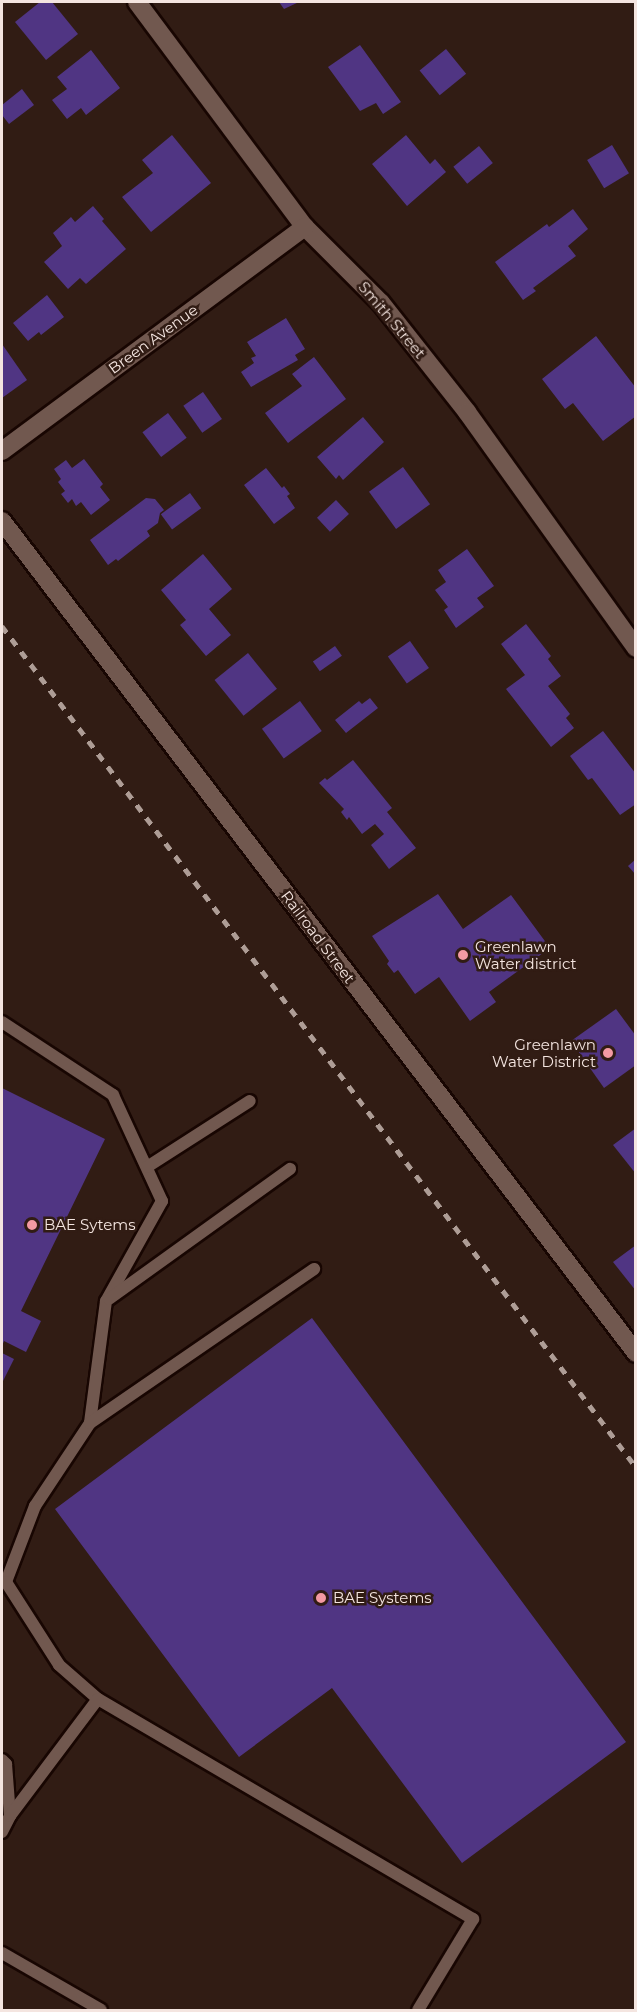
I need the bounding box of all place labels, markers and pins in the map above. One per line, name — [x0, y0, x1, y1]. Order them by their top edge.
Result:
place label: Greenlawn Water district — [475, 937, 577, 972]
marker: Greenlawn Water district — [456, 948, 470, 962]
place label: Greenlawn Water District — [492, 1035, 596, 1070]
marker: Greenlawn Water District — [601, 1046, 615, 1060]
place label: BAE Sytems — [44, 1216, 136, 1234]
marker: BAE Sytems — [25, 1218, 39, 1232]
place label: BAE Systems — [333, 1589, 432, 1607]
marker: BAE Systems — [314, 1591, 328, 1605]

